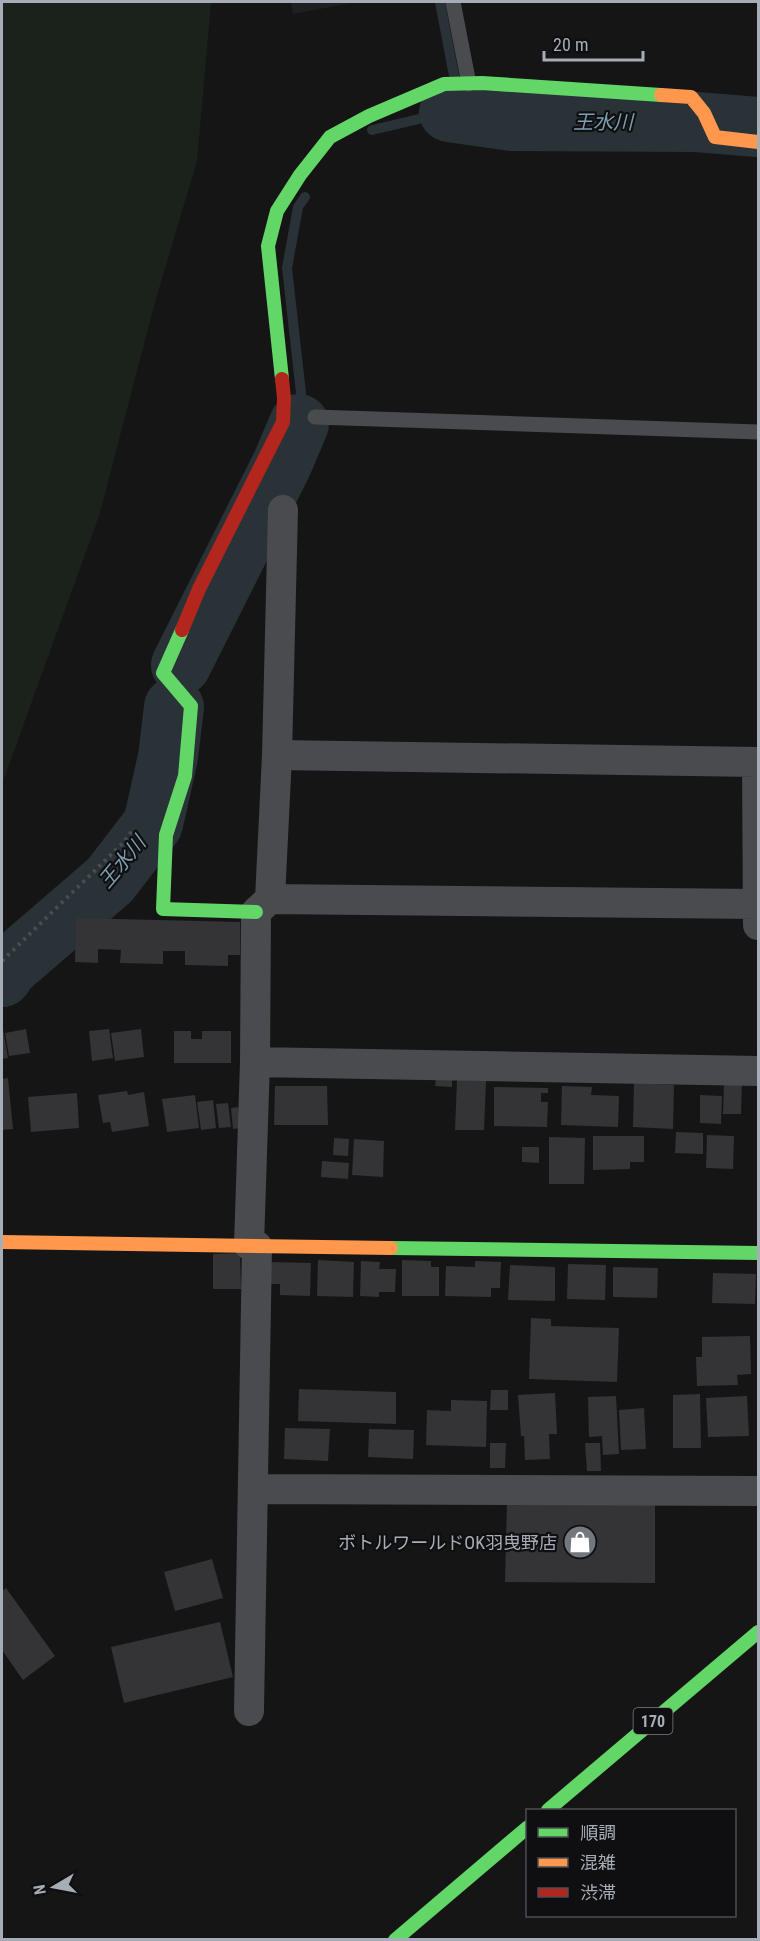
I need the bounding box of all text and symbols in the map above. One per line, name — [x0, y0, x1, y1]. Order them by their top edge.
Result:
scale bar — [544, 24, 643, 62]
text: 20 m — [553, 34, 588, 55]
water label: 王水川 — [573, 110, 635, 134]
water label: 王水川 — [94, 830, 152, 893]
shop icon: ボトルワールドOK羽曳野店 — [562, 1524, 598, 1560]
place label: ボトルワールドOK羽曳野店 — [338, 1532, 557, 1553]
road number: 170 — [634, 1708, 672, 1734]
legend — [526, 1809, 736, 1917]
text: 順調 — [580, 1822, 616, 1843]
text: 混雑 — [580, 1852, 616, 1873]
north arrow — [24, 1857, 84, 1917]
text: 渋滞 — [580, 1882, 616, 1903]
text: N — [30, 1883, 50, 1896]

